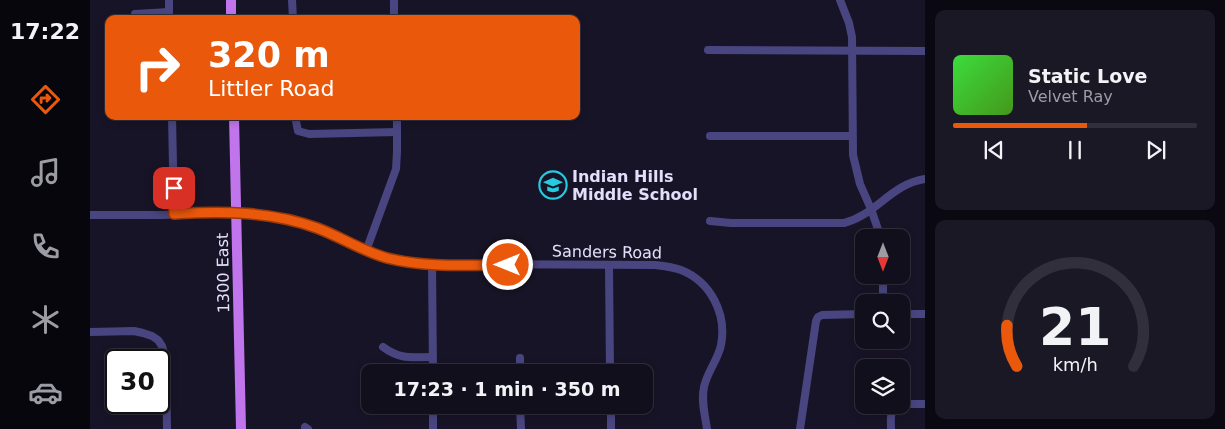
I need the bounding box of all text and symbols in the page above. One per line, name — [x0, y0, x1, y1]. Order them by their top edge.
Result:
text: 17:22 — [10, 19, 80, 44]
icon: right — [125, 35, 190, 100]
text: 320 m — [208, 35, 330, 75]
text: Static Love — [1028, 65, 1148, 87]
text: Littler Road — [208, 76, 335, 101]
icon: directions — [28, 82, 63, 117]
text: Velvet Ray — [1028, 87, 1113, 106]
icon: previous — [980, 136, 1008, 164]
icon: pause — [1061, 136, 1089, 164]
icon: next — [1142, 136, 1170, 164]
icon: music — [28, 155, 63, 190]
pin — [153, 167, 195, 209]
place label: Indian Hills Middle School — [572, 167, 698, 204]
school or university icon: Indian Hills Middle School — [538, 170, 568, 200]
icon: arrive — [160, 174, 188, 202]
icon: phone — [28, 229, 63, 264]
north arrow — [855, 229, 910, 284]
map controls — [855, 229, 910, 414]
street label: 1300 East — [213, 233, 233, 313]
position arrow — [481, 238, 533, 290]
street label: Sanders Road — [552, 242, 662, 262]
button: search — [855, 294, 910, 349]
text: 21 — [1039, 297, 1111, 357]
icon: climate — [28, 302, 63, 337]
speed limit sign: 30 — [105, 349, 170, 414]
text: km/h — [1052, 354, 1098, 375]
button: layers — [855, 359, 910, 414]
icon: car — [28, 375, 63, 410]
text: 17:23 · 1 min · 350 m — [393, 378, 621, 400]

